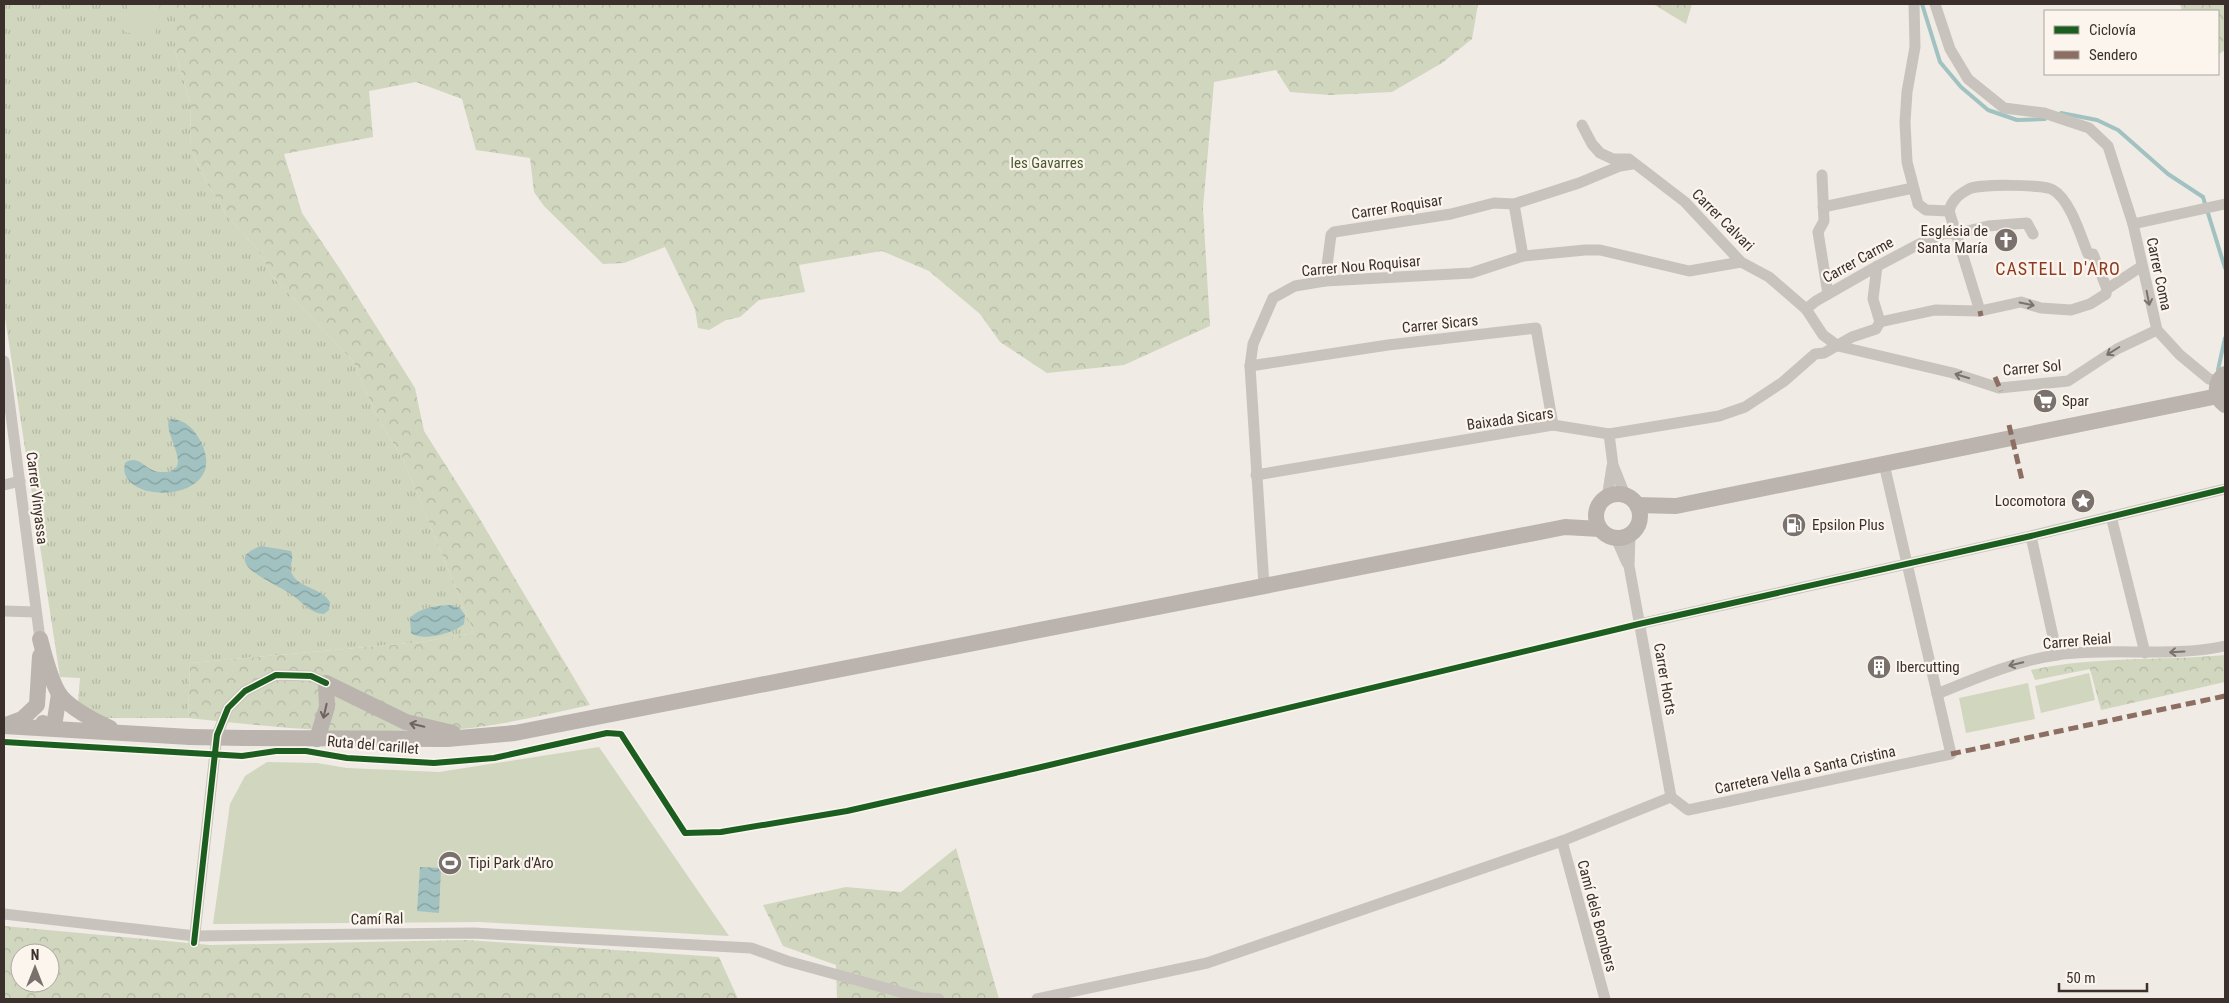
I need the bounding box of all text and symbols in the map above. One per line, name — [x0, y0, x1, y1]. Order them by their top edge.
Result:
legend — [2044, 10, 2219, 75]
text: Ciclovía — [2089, 21, 2136, 39]
text: Sendero — [2089, 46, 2138, 64]
park label: les Gavarres — [1010, 154, 1084, 172]
street label: Carrer Calvari — [1688, 185, 1758, 255]
street label: Carrer Roquisar — [1350, 191, 1444, 223]
place label: Església de Santa María — [1917, 222, 1988, 257]
church icon: Església de Santa María — [1993, 227, 2019, 253]
street label: Carrer Carme — [1819, 233, 1897, 287]
street label: Carrer Coma — [2142, 236, 2176, 312]
street label: Carrer Nou Roquisar — [1301, 252, 1422, 280]
district label: CASTELL D'ARO — [1995, 258, 2121, 279]
one-way arrow — [2144, 290, 2154, 306]
one-way arrow — [2019, 300, 2035, 310]
street label: Carrer Sicars — [1401, 311, 1479, 337]
one-way arrow — [2107, 347, 2121, 357]
street label: Carrer Sol — [2002, 356, 2062, 380]
one-way arrow — [1954, 370, 1970, 380]
supermarket icon: Spar — [2032, 388, 2058, 414]
place label: Spar — [2062, 392, 2089, 410]
street label: Baixada Sicars — [1465, 404, 1555, 434]
street label: Carrer Vinyassa — [22, 451, 52, 545]
place icon: Locomotora — [2070, 488, 2096, 514]
place label: Locomotora — [1995, 492, 2066, 510]
fuel station icon: Epsilon Plus — [1781, 512, 1807, 538]
place label: Epsilon Plus — [1812, 516, 1885, 534]
street label: Carrer Reial — [2042, 629, 2112, 653]
street label: Carrer Horts — [1650, 642, 1680, 717]
one-way arrow — [2169, 647, 2185, 656]
building icon: Ibercutting — [1866, 654, 1892, 680]
place label: Ibercutting — [1896, 658, 1960, 676]
one-way arrow — [2008, 660, 2024, 669]
one-way arrow — [320, 703, 329, 719]
one-way arrow — [409, 720, 425, 729]
street label: Ruta del carillet — [326, 732, 420, 758]
street label: Carretera Vella a Santa Cristina — [1713, 742, 1897, 798]
sports icon: Tipi Park d'Aro — [437, 850, 463, 876]
place label: Tipi Park d'Aro — [468, 854, 554, 872]
street label: Camí dels Bombers — [1573, 858, 1621, 974]
street label: Camí Ral — [351, 910, 403, 928]
north arrow — [10, 943, 60, 993]
text: N — [31, 947, 39, 963]
scale bar — [2059, 960, 2146, 992]
text: 50 m — [2066, 969, 2096, 987]

